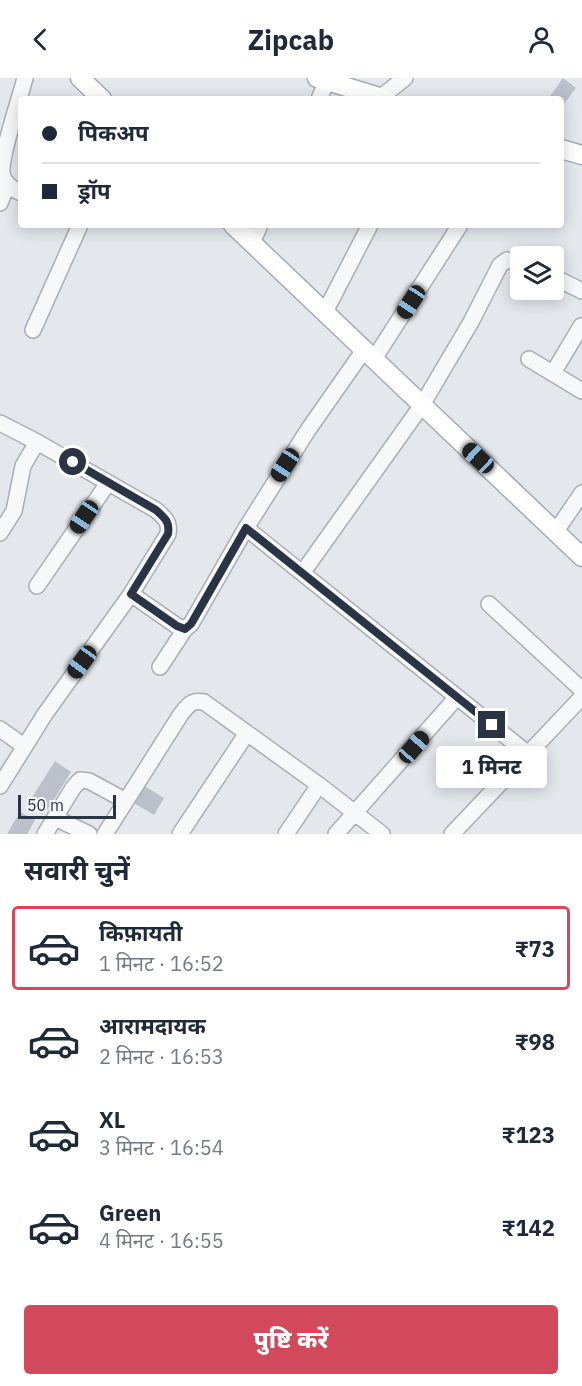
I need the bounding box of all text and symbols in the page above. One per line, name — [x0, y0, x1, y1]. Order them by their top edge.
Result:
text: Zipcab — [248, 22, 334, 57]
icon: back — [24, 23, 57, 56]
icon: person — [525, 23, 558, 56]
text: पिकअप — [78, 118, 149, 147]
text: ड्रॉप — [78, 176, 111, 205]
map controls — [510, 246, 564, 300]
button: layers — [510, 246, 564, 300]
car — [394, 282, 428, 322]
car — [459, 439, 497, 477]
car — [268, 445, 302, 485]
route start — [59, 448, 86, 475]
car — [66, 497, 102, 537]
car — [64, 642, 100, 682]
route end — [478, 711, 505, 738]
car — [395, 728, 433, 766]
callout: 1 मिनट — [436, 746, 548, 788]
text: 1 मिनट — [462, 753, 521, 780]
scale bar — [18, 792, 116, 820]
text: 50 m — [27, 795, 64, 815]
text: सवारी चुनें — [24, 852, 130, 887]
text: किफ़ायती — [99, 918, 183, 947]
icon: car — [27, 921, 81, 975]
text: ₹73 — [515, 934, 555, 963]
text: 1 मिनट · 16:52 — [99, 950, 224, 977]
text: आरामदायक — [99, 1011, 206, 1040]
icon: car — [27, 1014, 81, 1068]
text: ₹98 — [515, 1027, 555, 1056]
text: 2 मिनट · 16:53 — [99, 1043, 224, 1070]
text: XL — [99, 1105, 125, 1134]
icon: car — [27, 1107, 81, 1161]
text: ₹123 — [502, 1120, 555, 1149]
text: 3 मिनट · 16:54 — [99, 1134, 224, 1161]
text: Green — [99, 1198, 161, 1227]
icon: car — [27, 1200, 81, 1254]
text: ₹142 — [502, 1213, 555, 1242]
text: 4 मिनट · 16:55 — [99, 1227, 224, 1254]
button: पुष्टि करें — [24, 1305, 558, 1374]

